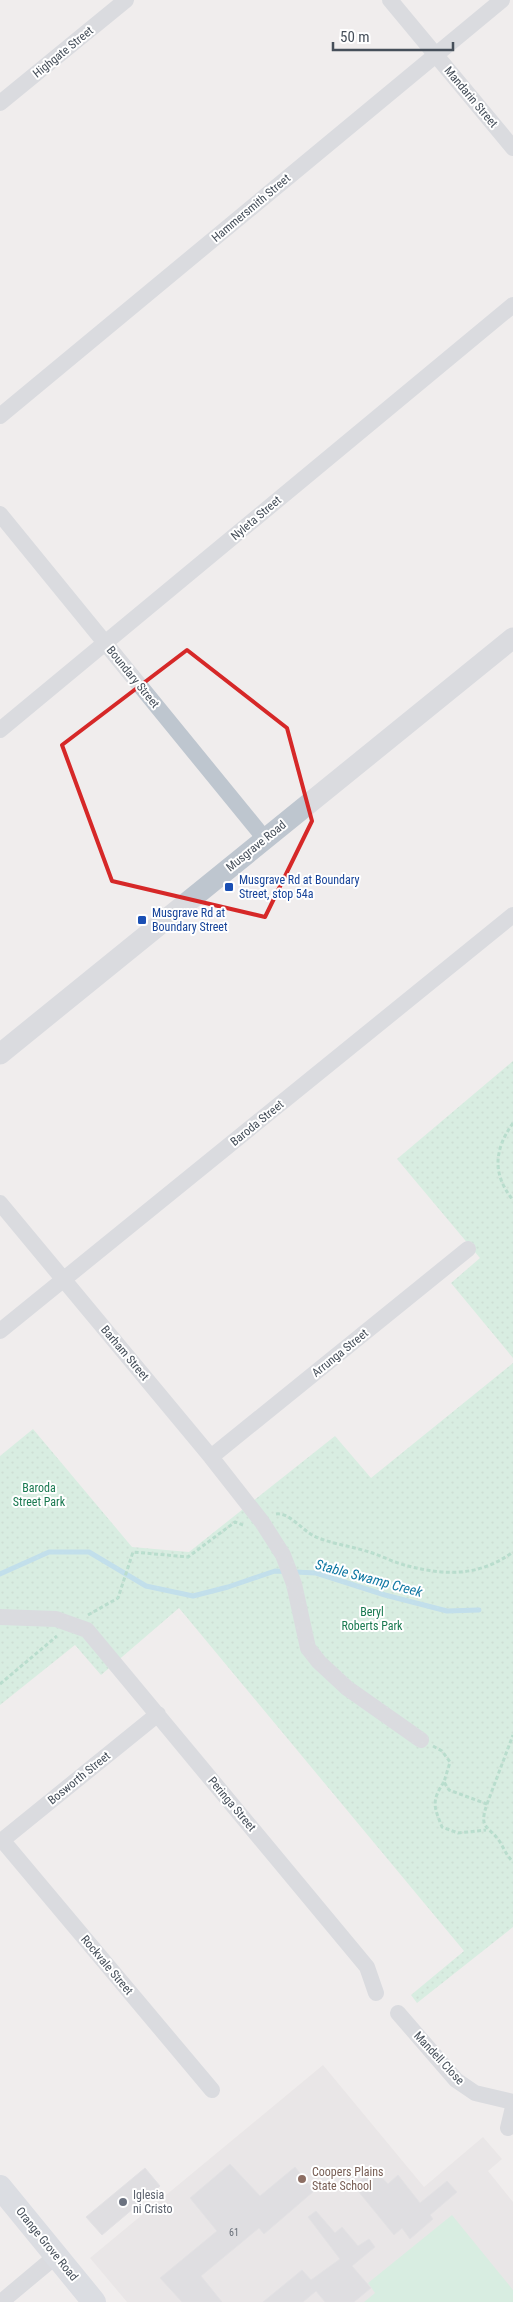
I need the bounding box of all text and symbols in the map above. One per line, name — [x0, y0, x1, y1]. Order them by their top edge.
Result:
scale bar — [333, 20, 453, 52]
street label: Highgate Street — [30, 23, 96, 81]
text: 50 m — [340, 28, 370, 46]
street label: Mandarin Street — [441, 64, 501, 131]
street label: Hammersmith Street — [209, 171, 293, 245]
street label: Nyleta Street — [228, 493, 284, 543]
street label: Boundary Street — [104, 643, 162, 711]
street label: Musgrave Road — [223, 818, 289, 874]
place label: Musgrave Rd at Boundary Street, stop 54a — [239, 873, 360, 901]
marker: Musgrave Rd at Boundary Street, stop 54a — [223, 881, 235, 893]
place label: Musgrave Rd at Boundary Street — [152, 906, 228, 934]
marker: Musgrave Rd at Boundary Street — [136, 914, 148, 926]
street label: Baroda Street — [228, 1097, 287, 1149]
street label: Barham Street — [98, 1323, 152, 1384]
street label: Arrunga Street — [309, 1326, 371, 1380]
park label: Baroda Street Park — [13, 1481, 66, 1509]
water label: Stable Swamp Creek — [314, 1556, 425, 1600]
park label: Beryl Roberts Park — [341, 1605, 403, 1633]
street label: Bosworth Street — [45, 1748, 113, 1807]
street label: Peringa Street — [205, 1774, 259, 1834]
street label: Rockvale Street — [78, 1932, 136, 1998]
street label: Mandell Close — [411, 2029, 467, 2088]
place label: Coopers Plains State School — [312, 2165, 383, 2193]
marker: Coopers Plains State School — [296, 2173, 308, 2185]
place label: Iglesia ni Cristo — [133, 2188, 172, 2216]
marker: Iglesia ni Cristo — [117, 2196, 129, 2208]
street label: Orange Grove Road — [13, 2204, 81, 2284]
house number: 61 — [229, 2227, 239, 2238]

